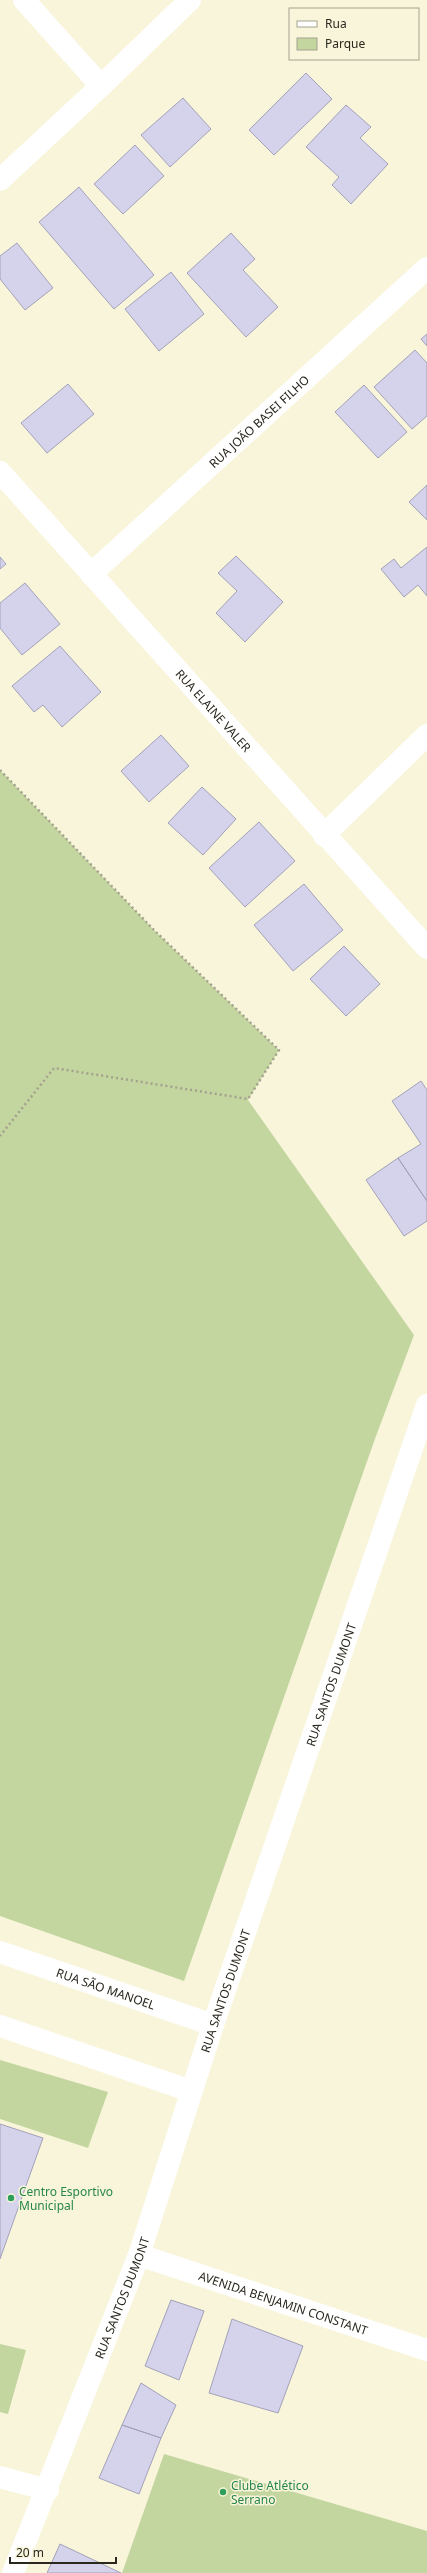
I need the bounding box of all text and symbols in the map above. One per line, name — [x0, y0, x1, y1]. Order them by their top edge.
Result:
legend — [289, 8, 419, 60]
text: Rua — [325, 15, 347, 32]
text: Parque — [325, 35, 366, 52]
street label: RUA JOÃO BASEI FILHO — [205, 371, 313, 471]
street label: RUA ELAINE VALER — [172, 665, 256, 756]
street label: RUA SANTOS DUMONT — [301, 1620, 360, 1748]
street label: RUA SANTOS DUMONT — [196, 1926, 254, 2055]
street label: RUA SÃO MANOEL — [54, 1963, 158, 2013]
place label: Centro Esportivo Municipal — [19, 2183, 113, 2214]
marker: Centro Esportivo Municipal — [6, 2193, 16, 2203]
street label: RUA SANTOS DUMONT — [90, 2234, 153, 2361]
street label: AVENIDA BENJAMIN CONSTANT — [197, 2267, 370, 2339]
place label: Clube Atlético Serrano — [231, 2477, 309, 2508]
marker: Clube Atlético Serrano — [218, 2487, 228, 2497]
scale bar — [10, 2539, 116, 2565]
text: 20 m — [16, 2544, 44, 2561]

